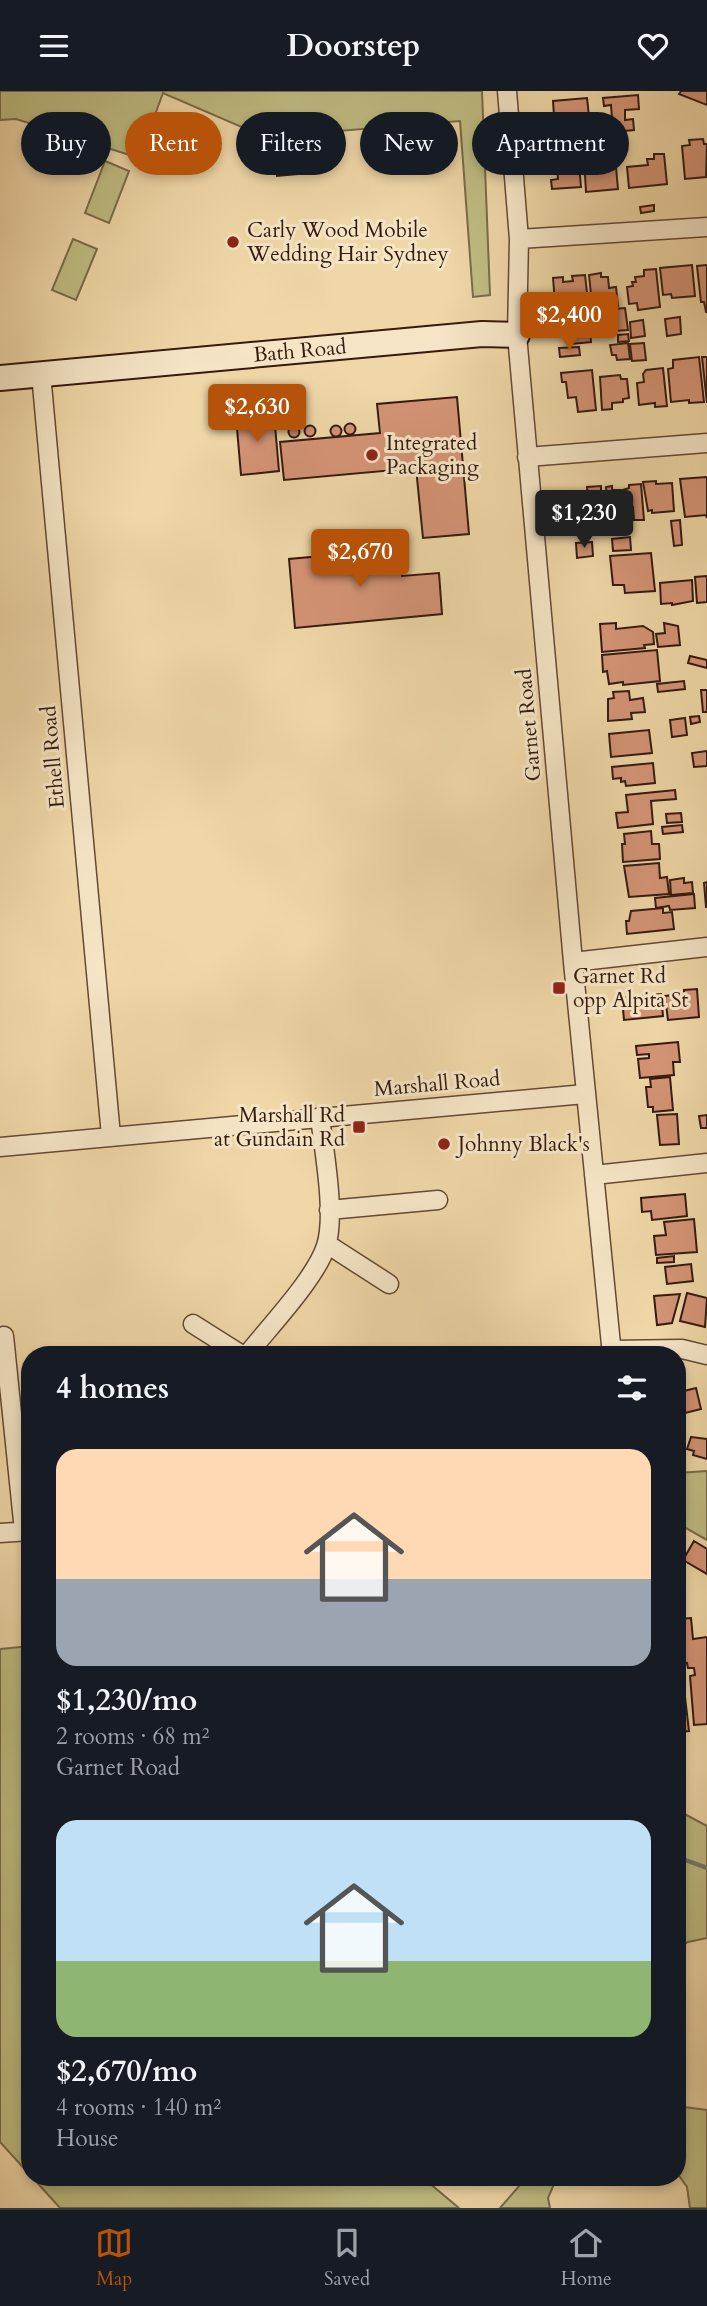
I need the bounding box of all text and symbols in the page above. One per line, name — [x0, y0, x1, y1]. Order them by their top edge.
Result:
text: Doorstep — [287, 24, 420, 68]
icon: menu — [35, 27, 73, 65]
icon: heart — [634, 27, 672, 65]
chip: Buy — [21, 112, 111, 175]
chip: Rent — [125, 112, 222, 175]
chip: Filters — [236, 112, 346, 175]
chip: New — [360, 112, 458, 175]
chip: Apartment — [472, 112, 629, 175]
place label: Carly Wood Mobile Wedding Hair Sydney — [246, 216, 449, 269]
marker: Carly Wood Mobile Wedding Hair Sydney — [225, 234, 241, 250]
pin: $2,400 — [512, 293, 626, 352]
text: $2,400 — [536, 299, 602, 330]
street label: Bath Road — [252, 332, 348, 369]
pin: $2,630 — [200, 385, 314, 444]
text: $2,630 — [224, 391, 290, 422]
place label: Integrated Packaging — [386, 429, 479, 482]
marker: Integrated Packaging — [364, 447, 380, 463]
pin: $1,230 — [527, 491, 641, 550]
text: $1,230 — [551, 497, 617, 528]
pin: $2,670 — [303, 529, 417, 589]
text: $2,670 — [327, 536, 393, 567]
street label: Garnet Road — [510, 667, 548, 783]
street label: Ethell Road — [34, 704, 72, 810]
place label: Garnet Rd opp Alpita St — [573, 962, 689, 1015]
marker: Garnet Rd opp Alpita St — [551, 980, 567, 996]
street label: Marshall Road — [373, 1064, 501, 1104]
place label: Marshall Rd at Gundain Rd — [214, 1101, 345, 1154]
marker: Marshall Rd at Gundain Rd — [351, 1119, 367, 1135]
place label: Johnny Black's — [455, 1130, 590, 1159]
marker: Johnny Black's — [436, 1136, 452, 1152]
text: 4 homes — [56, 1368, 169, 1409]
icon: filters — [613, 1369, 651, 1407]
icon: home — [291, 1494, 417, 1620]
text: $1,230/mo — [56, 1680, 197, 1721]
text: 2 rooms · 68 m² — [56, 1721, 209, 1752]
text: Garnet Road — [56, 1752, 180, 1783]
icon: home — [291, 1865, 417, 1991]
text: $2,670/mo — [56, 2051, 197, 2092]
text: 4 rooms · 140 m² — [56, 2092, 221, 2123]
text: House — [56, 2123, 118, 2154]
tab: Map — [95, 2224, 133, 2292]
tab: Saved — [324, 2224, 370, 2292]
tab: Home — [561, 2224, 612, 2292]

